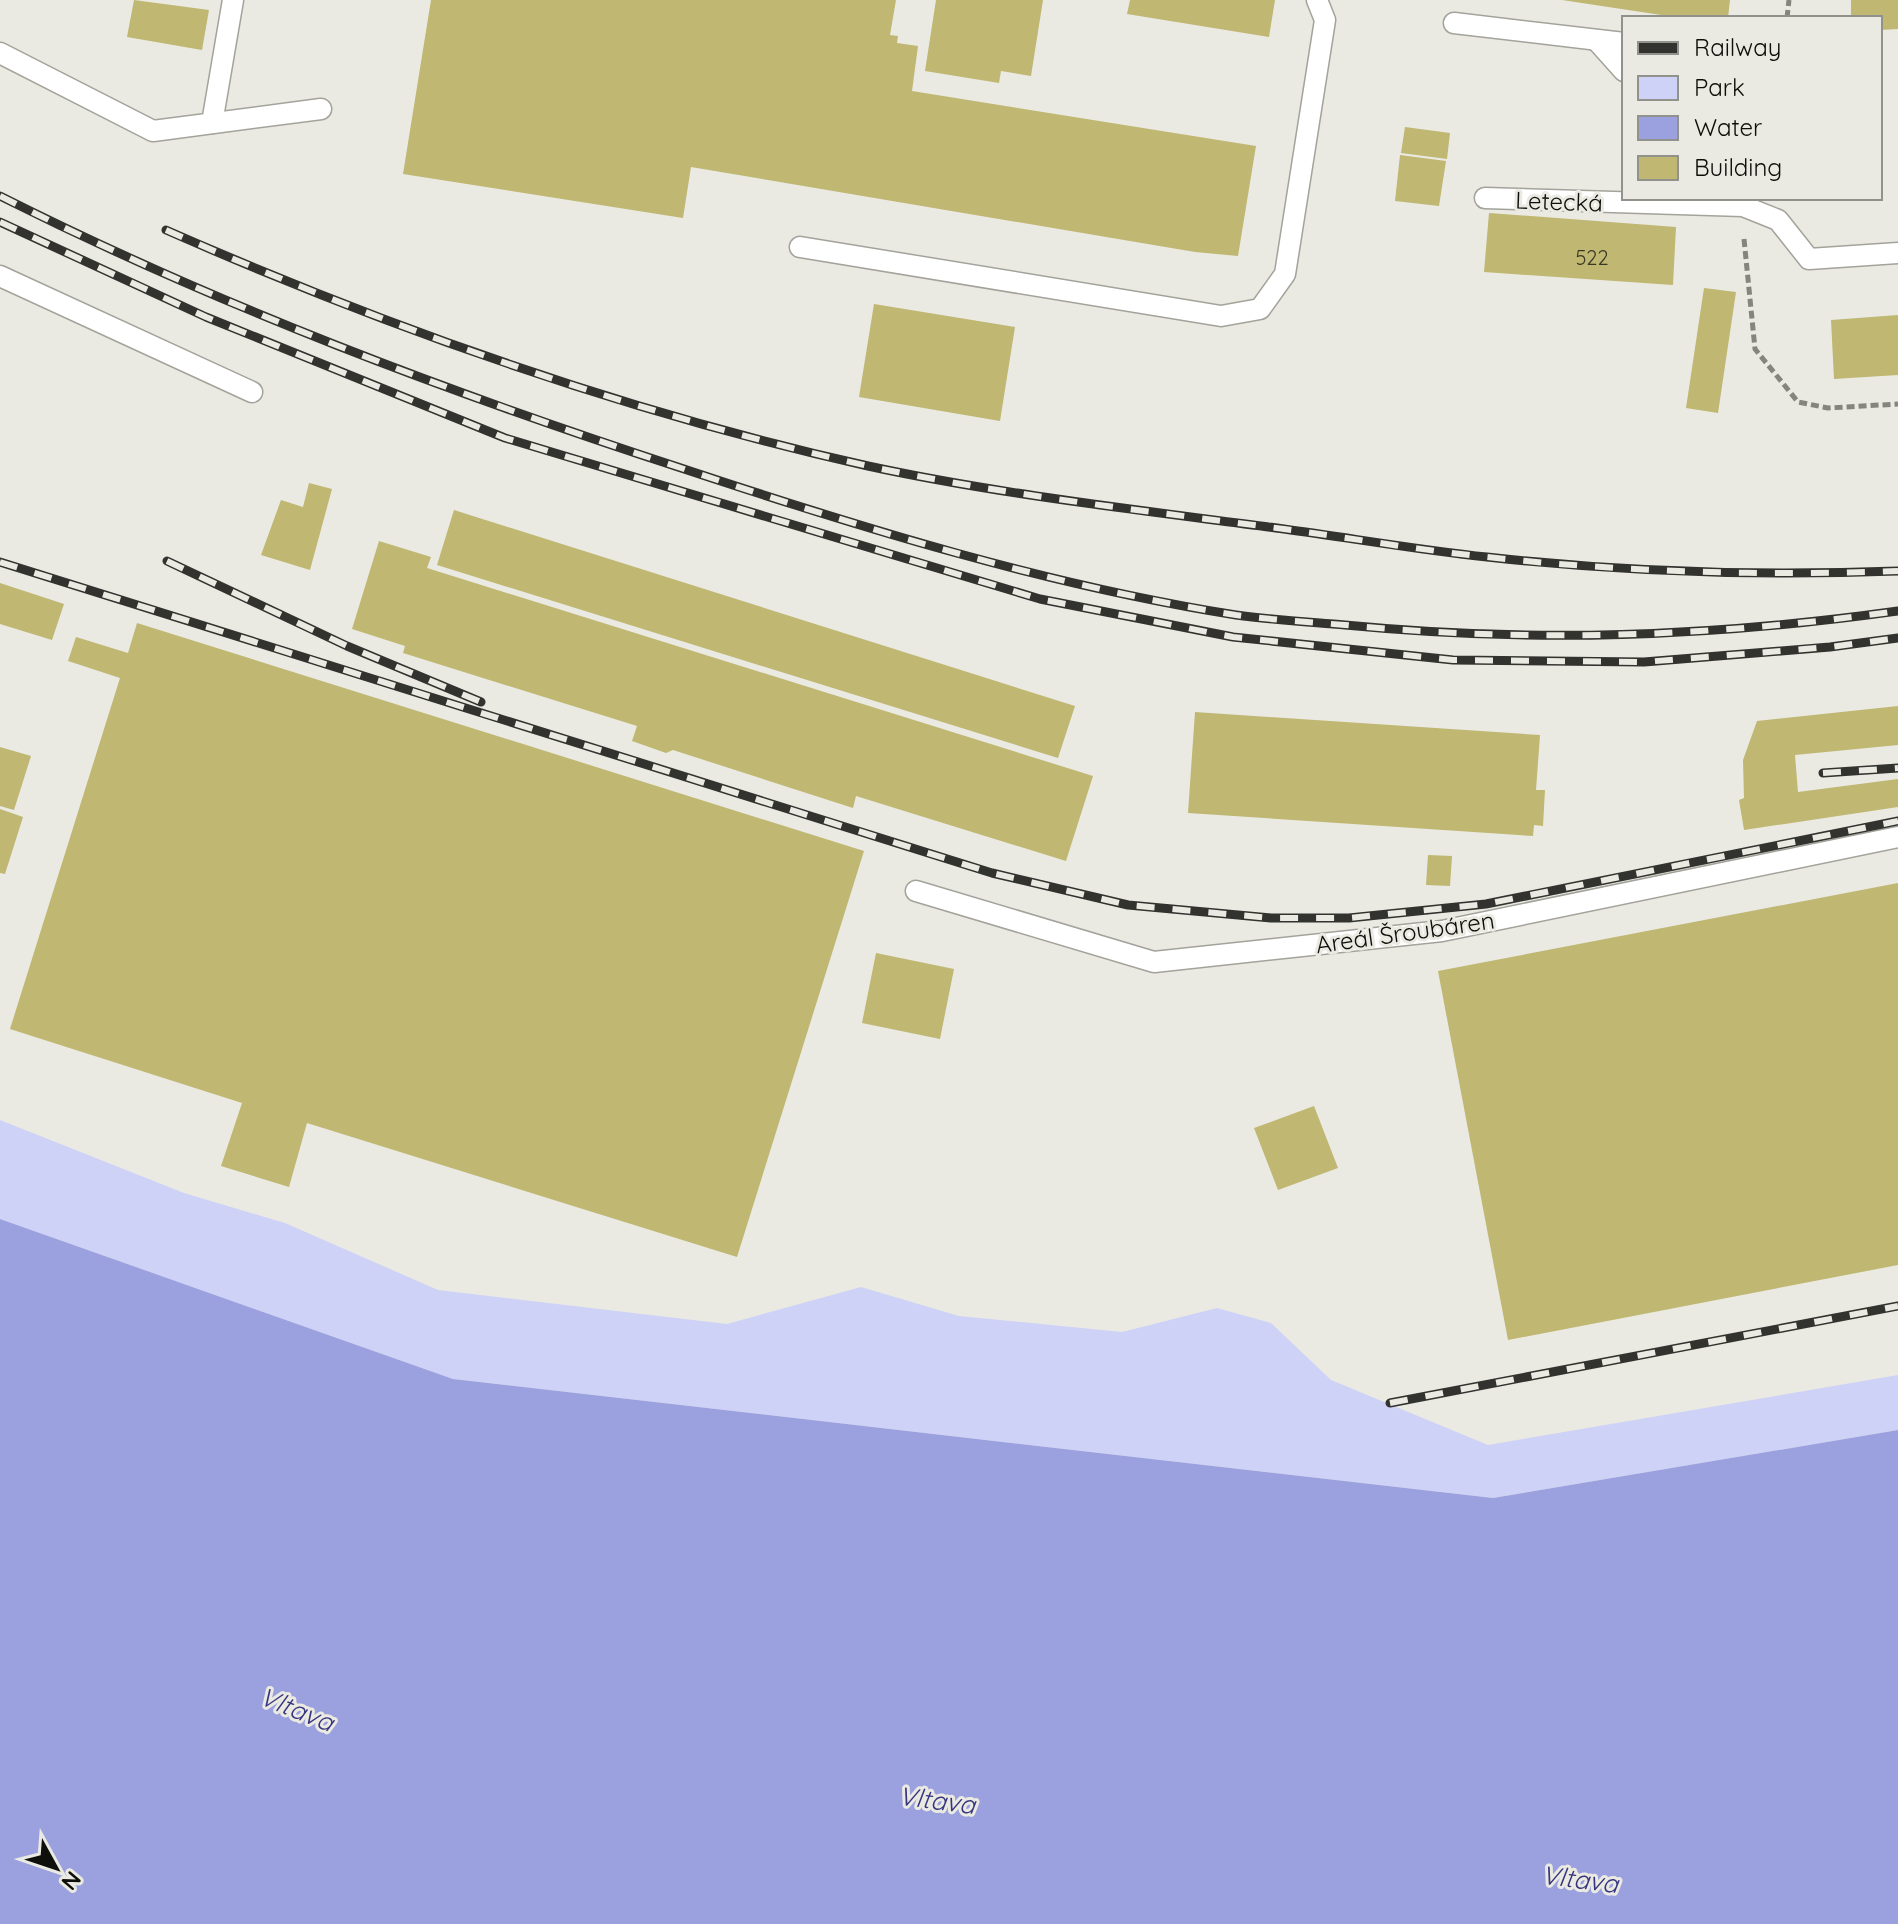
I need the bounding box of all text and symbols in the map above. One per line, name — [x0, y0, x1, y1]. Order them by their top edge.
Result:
legend — [1622, 16, 1882, 200]
text: Railway — [1694, 32, 1781, 62]
text: Park — [1694, 72, 1745, 102]
text: Water — [1694, 112, 1762, 142]
text: Building — [1694, 152, 1782, 182]
street label: Letecká — [1515, 184, 1603, 218]
house number: 522 — [1575, 245, 1609, 270]
street label: Areál Šroubáren — [1314, 905, 1496, 959]
water label: Vltava — [255, 1679, 340, 1739]
water label: Vltava — [897, 1779, 978, 1821]
north arrow — [16, 1828, 96, 1908]
water label: Vltava — [1540, 1858, 1621, 1900]
text: N — [55, 1866, 87, 1896]

